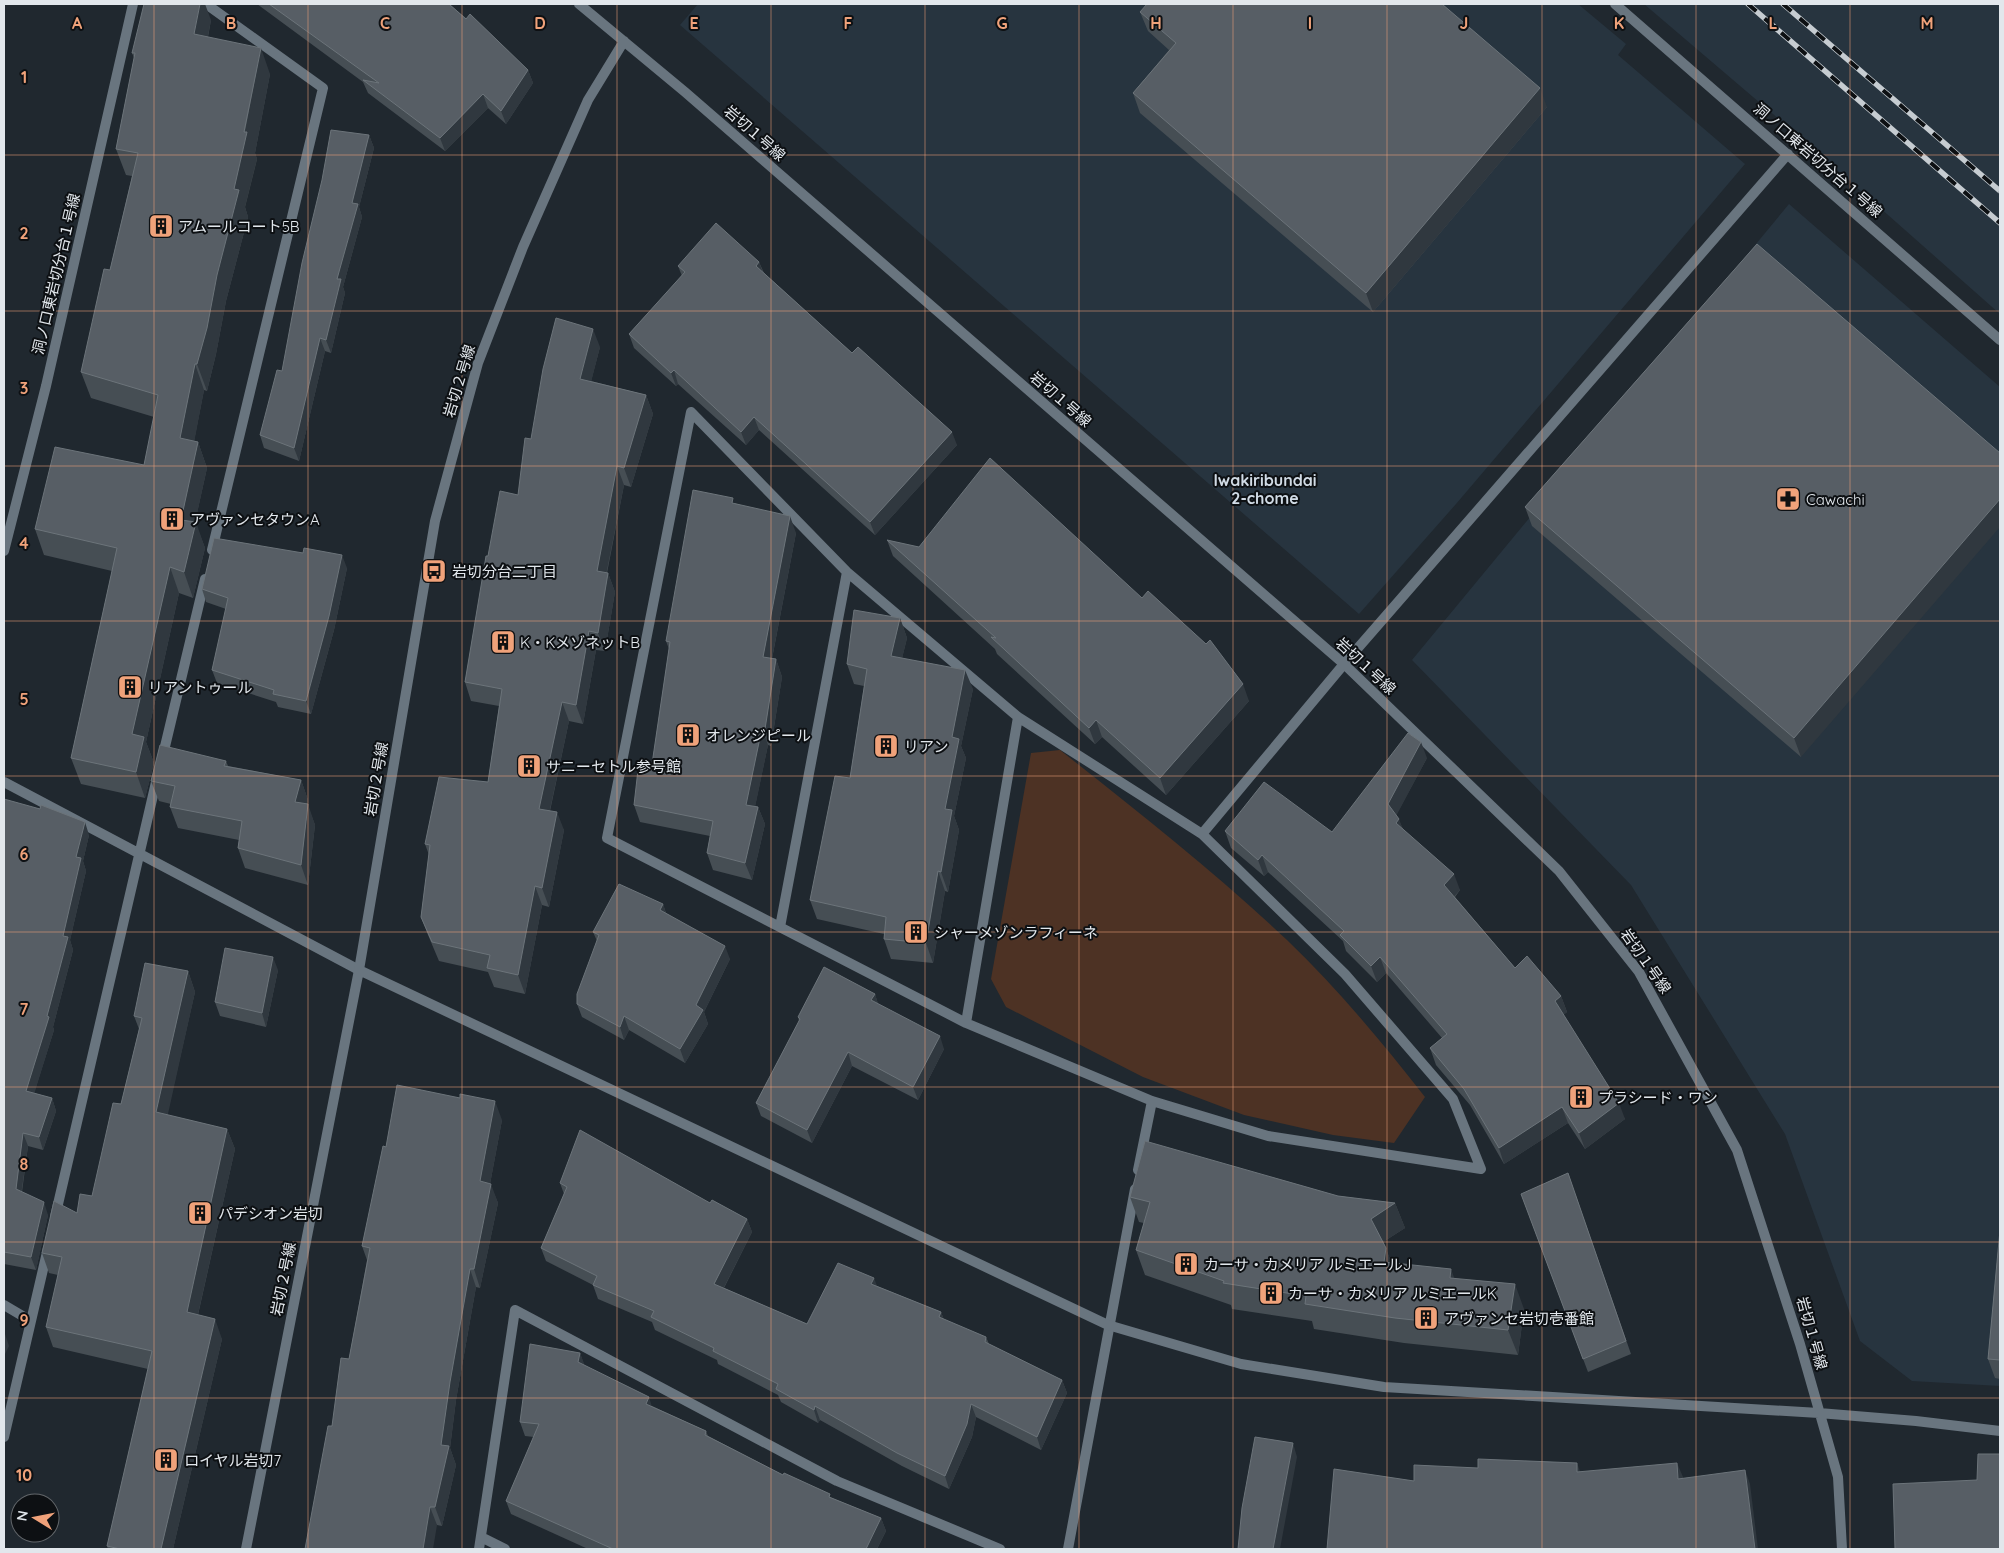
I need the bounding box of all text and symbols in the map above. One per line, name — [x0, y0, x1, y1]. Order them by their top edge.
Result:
text: A — [72, 13, 83, 33]
text: B — [226, 13, 236, 33]
text: C — [380, 13, 390, 33]
text: D — [534, 13, 546, 33]
text: E — [689, 13, 699, 33]
text: F — [844, 13, 853, 33]
text: G — [996, 13, 1008, 33]
text: H — [1150, 13, 1162, 33]
text: I — [1308, 13, 1312, 33]
text: J — [1460, 13, 1468, 33]
text: K — [1614, 13, 1624, 33]
text: L — [1769, 13, 1778, 33]
text: M — [1920, 13, 1934, 33]
text: 1 — [21, 67, 27, 87]
street label: 洞ノ口東岩切分台１号線 — [1749, 99, 1887, 221]
street label: 岩切１号線 — [720, 101, 790, 165]
street label: 洞ノ口東岩切分台１号線 — [28, 191, 84, 357]
building icon: アムールコート5B — [148, 213, 174, 239]
place label: アムールコート5B — [178, 217, 300, 236]
text: 2 — [19, 223, 29, 243]
street label: 岩切２号線 — [439, 342, 479, 420]
street label: 岩切１号線 — [1026, 367, 1096, 431]
text: 3 — [20, 378, 28, 398]
district label: Iwakiribundai 2-chome — [1213, 470, 1317, 508]
pharmacy icon: Cawachi — [1775, 486, 1801, 512]
place label: Cawachi — [1806, 490, 1865, 509]
building icon: アヴァンセタウンA — [159, 506, 185, 532]
place label: アヴァンセタウンA — [190, 510, 320, 529]
text: 4 — [19, 533, 29, 553]
bus stop icon: 岩切分台二丁目 — [421, 558, 447, 584]
place label: 岩切分台二丁目 — [452, 562, 557, 581]
building icon: K・KメゾネットB — [490, 629, 516, 655]
place label: K・KメゾネットB — [520, 633, 640, 652]
street label: 岩切１号線 — [1332, 633, 1400, 699]
building icon: リアントゥール — [117, 674, 143, 700]
place label: リアントゥール — [148, 678, 252, 697]
text: 5 — [19, 689, 29, 709]
building icon: オレンジピール — [675, 722, 701, 748]
place label: オレンジピール — [706, 726, 811, 745]
building icon: リアン — [873, 733, 899, 759]
place label: リアン — [904, 737, 948, 756]
street label: 岩切２号線 — [360, 740, 392, 818]
building icon: サニーセトル参号館 — [516, 753, 542, 779]
place label: サニーセトル参号館 — [546, 757, 681, 776]
text: 6 — [20, 844, 29, 864]
building icon: シャーメゾンラフィーネ — [903, 919, 929, 945]
place label: シャーメゾンラフィーネ — [934, 923, 1098, 942]
street label: 岩切１号線 — [1617, 925, 1675, 997]
text: 7 — [20, 999, 29, 1019]
building icon: プラシード・ワン — [1568, 1084, 1594, 1110]
place label: プラシード・ワン — [1598, 1088, 1718, 1107]
text: 8 — [20, 1154, 29, 1174]
building icon: パデシオン岩切 — [187, 1200, 213, 1226]
place label: パデシオン岩切 — [218, 1204, 323, 1223]
street label: 岩切２号線 — [267, 1240, 299, 1318]
building icon: カーサ・カメリア ルミエールJ — [1173, 1251, 1199, 1277]
place label: カーサ・カメリア ルミエールJ — [1204, 1255, 1411, 1274]
building icon: カーサ・カメリア ルミエールK — [1258, 1280, 1284, 1306]
place label: カーサ・カメリア ルミエールK — [1288, 1284, 1497, 1303]
street label: 岩切１号線 — [1793, 1294, 1831, 1372]
building icon: アヴァンセ岩切壱番館 — [1413, 1305, 1439, 1331]
place label: アヴァンセ岩切壱番館 — [1444, 1309, 1594, 1328]
text: 9 — [19, 1310, 29, 1330]
building icon: ロイヤル岩切7 — [153, 1447, 179, 1473]
place label: ロイヤル岩切7 — [184, 1451, 282, 1470]
text: 10 — [16, 1465, 32, 1485]
north arrow — [10, 1493, 60, 1543]
text: N — [12, 1509, 32, 1522]

